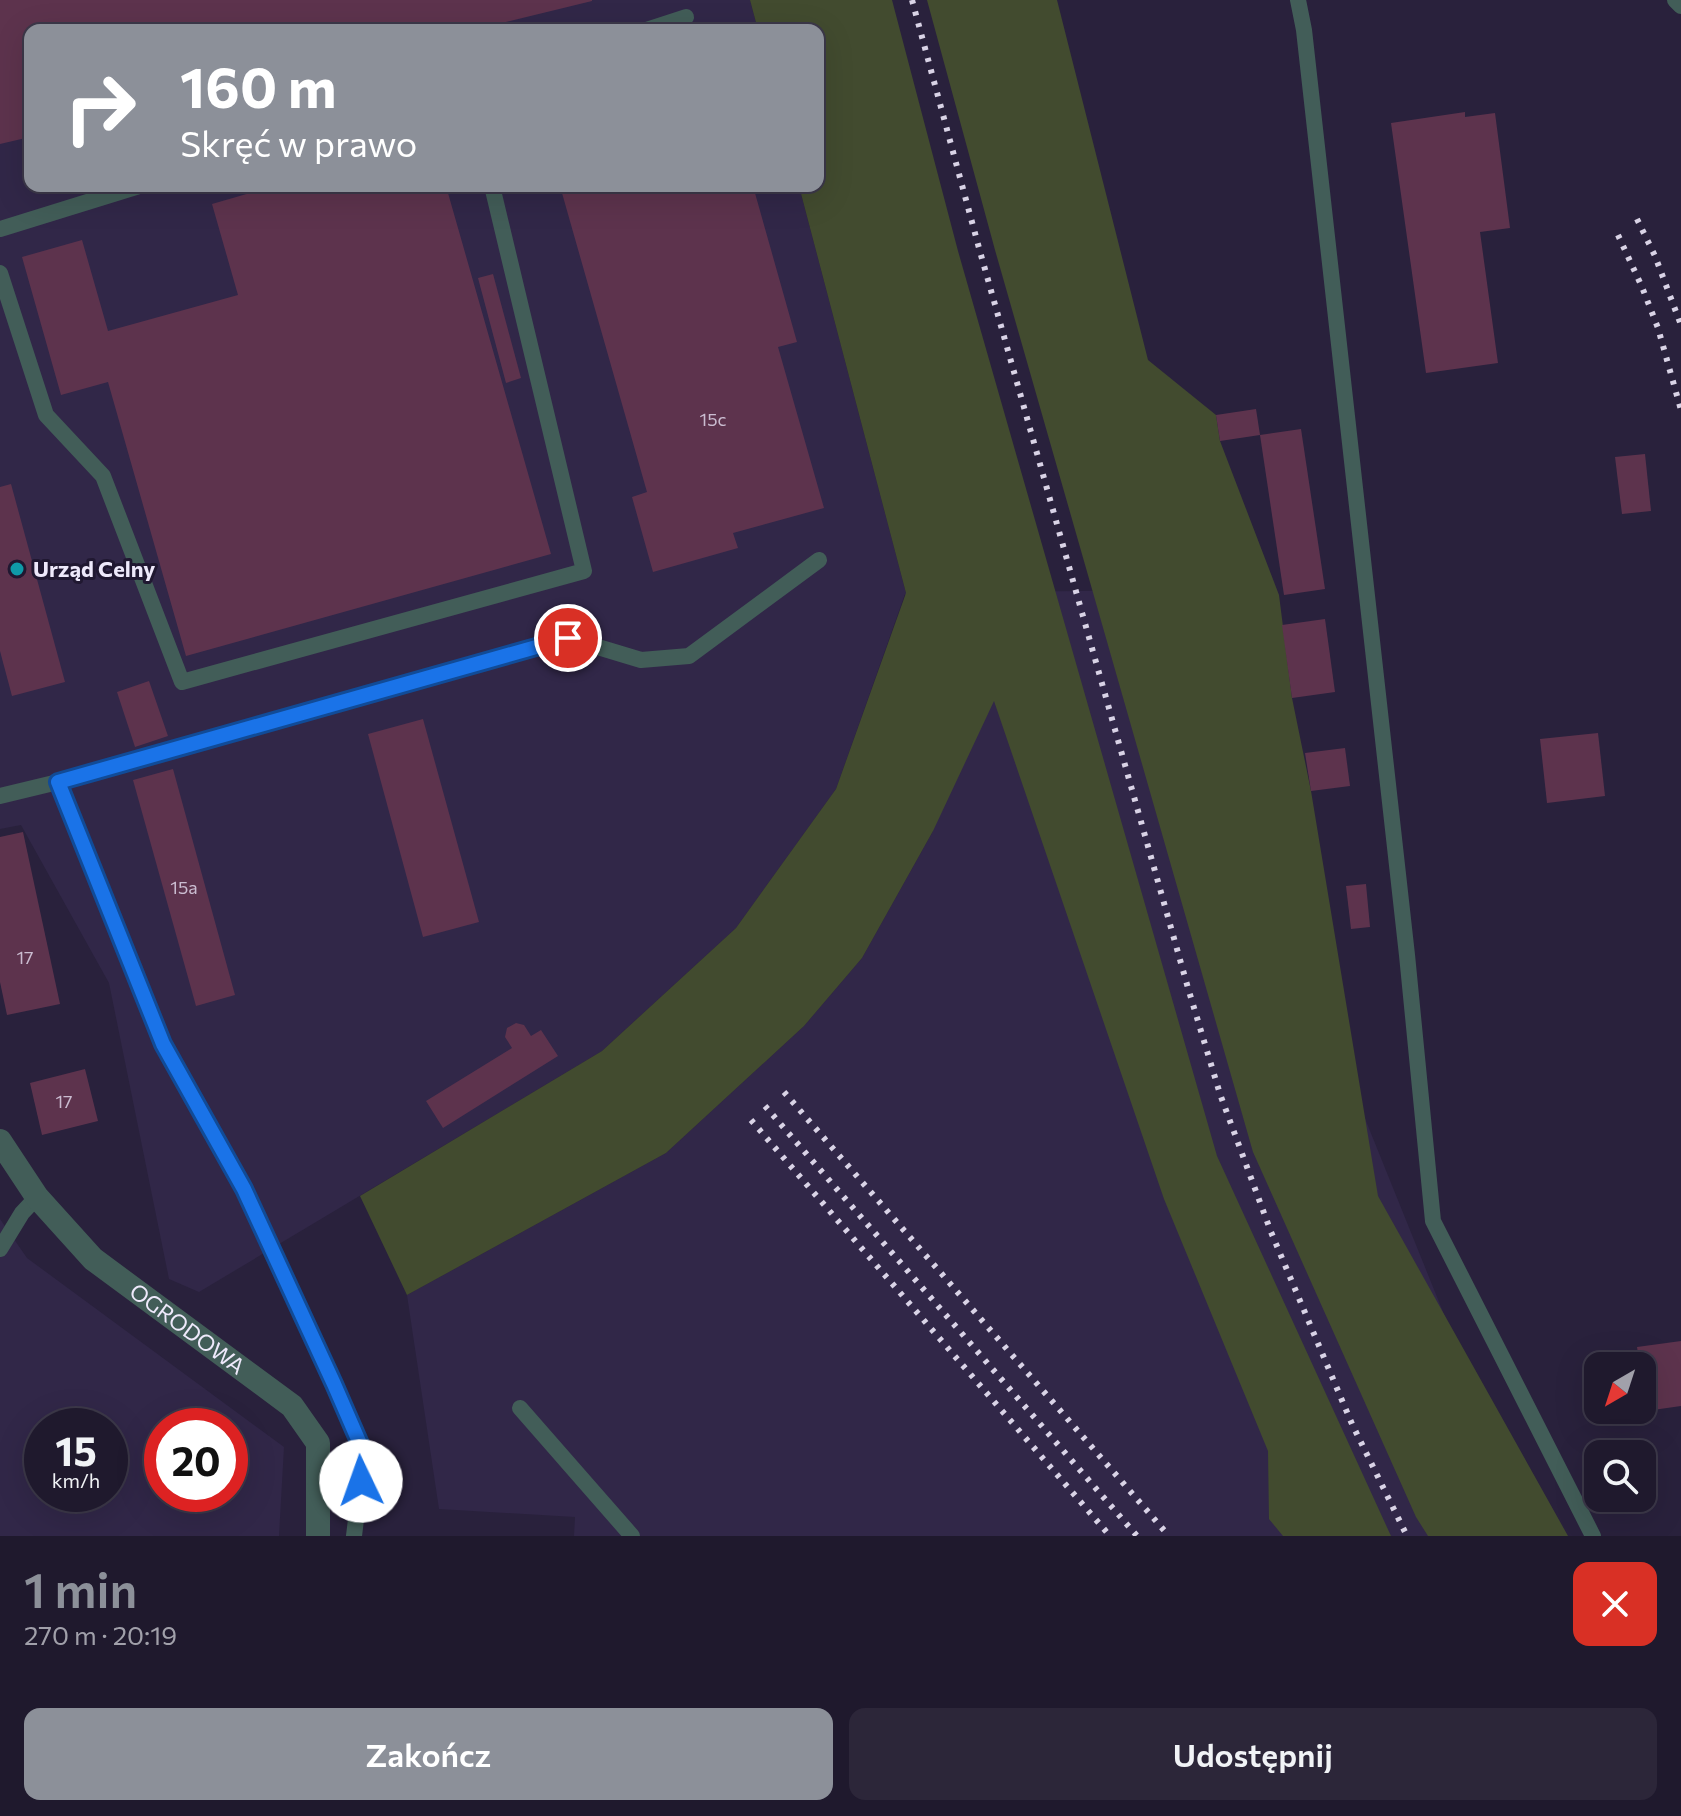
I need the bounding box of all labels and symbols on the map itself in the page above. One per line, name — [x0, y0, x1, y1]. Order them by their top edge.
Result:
house number: 15c — [700, 408, 727, 430]
place label: Urząd Celny — [33, 555, 155, 582]
marker: Urząd Celny — [8, 560, 26, 578]
pin — [534, 604, 602, 672]
house number: 15a — [170, 876, 198, 898]
house number: 17 — [16, 946, 34, 968]
house number: 17 — [55, 1090, 73, 1112]
street label: OGRODOWA — [125, 1277, 250, 1380]
north arrow — [1584, 1352, 1656, 1424]
speed limit sign: 20 — [144, 1408, 248, 1512]
position arrow — [319, 1439, 403, 1523]

